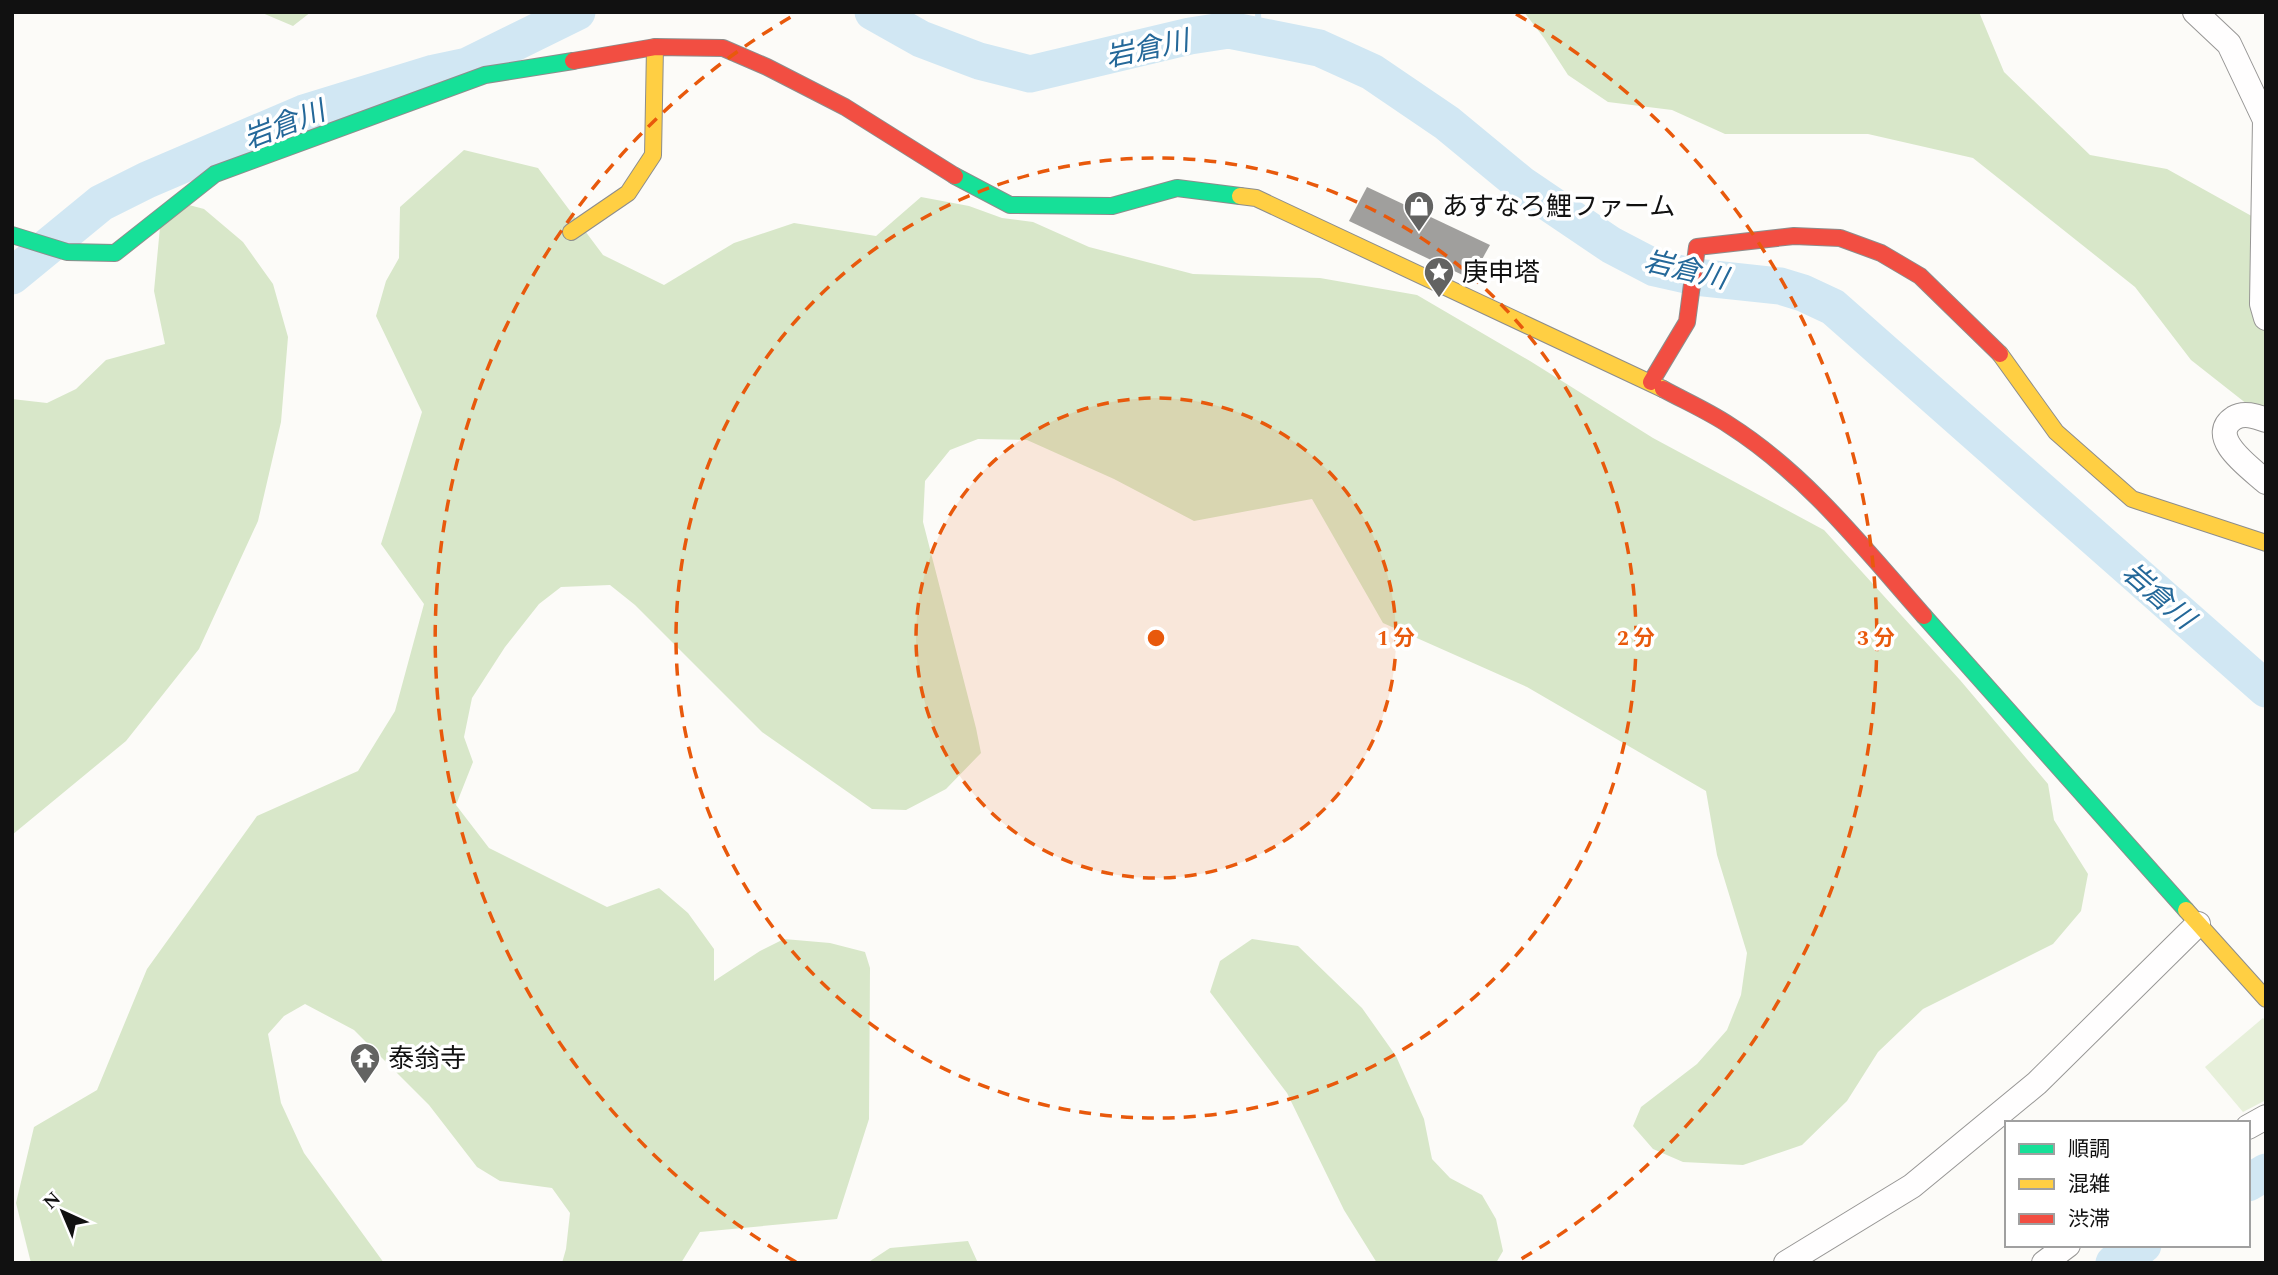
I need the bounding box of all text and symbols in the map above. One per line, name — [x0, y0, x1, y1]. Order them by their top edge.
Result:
water label: 岩倉川 — [1102, 19, 1196, 79]
water label: 岩倉川 — [238, 89, 334, 161]
place label: あすなろ鯉ファーム — [1442, 187, 1675, 227]
shop icon: あすなろ鯉ファーム — [1402, 189, 1436, 233]
water label: 岩倉川 — [1640, 240, 1734, 302]
place label: 庚申塔 — [1462, 253, 1540, 293]
place icon: 庚申塔 — [1422, 255, 1456, 299]
water label: 岩倉川 — [2112, 552, 2206, 642]
text: 1 分 — [1377, 623, 1415, 655]
text: 2 分 — [1617, 623, 1655, 655]
text: 3 分 — [1857, 623, 1895, 655]
centre of rings — [1144, 626, 1168, 650]
place label: 泰翁寺 — [388, 1039, 466, 1079]
temple icon: 泰翁寺 — [348, 1041, 382, 1085]
legend — [2005, 1121, 2250, 1247]
text: 順調 — [2068, 1134, 2110, 1166]
text: 混雑 — [2068, 1169, 2110, 1201]
north arrow — [28, 1177, 98, 1247]
text: N — [37, 1185, 68, 1217]
text: 渋滞 — [2068, 1204, 2110, 1236]

